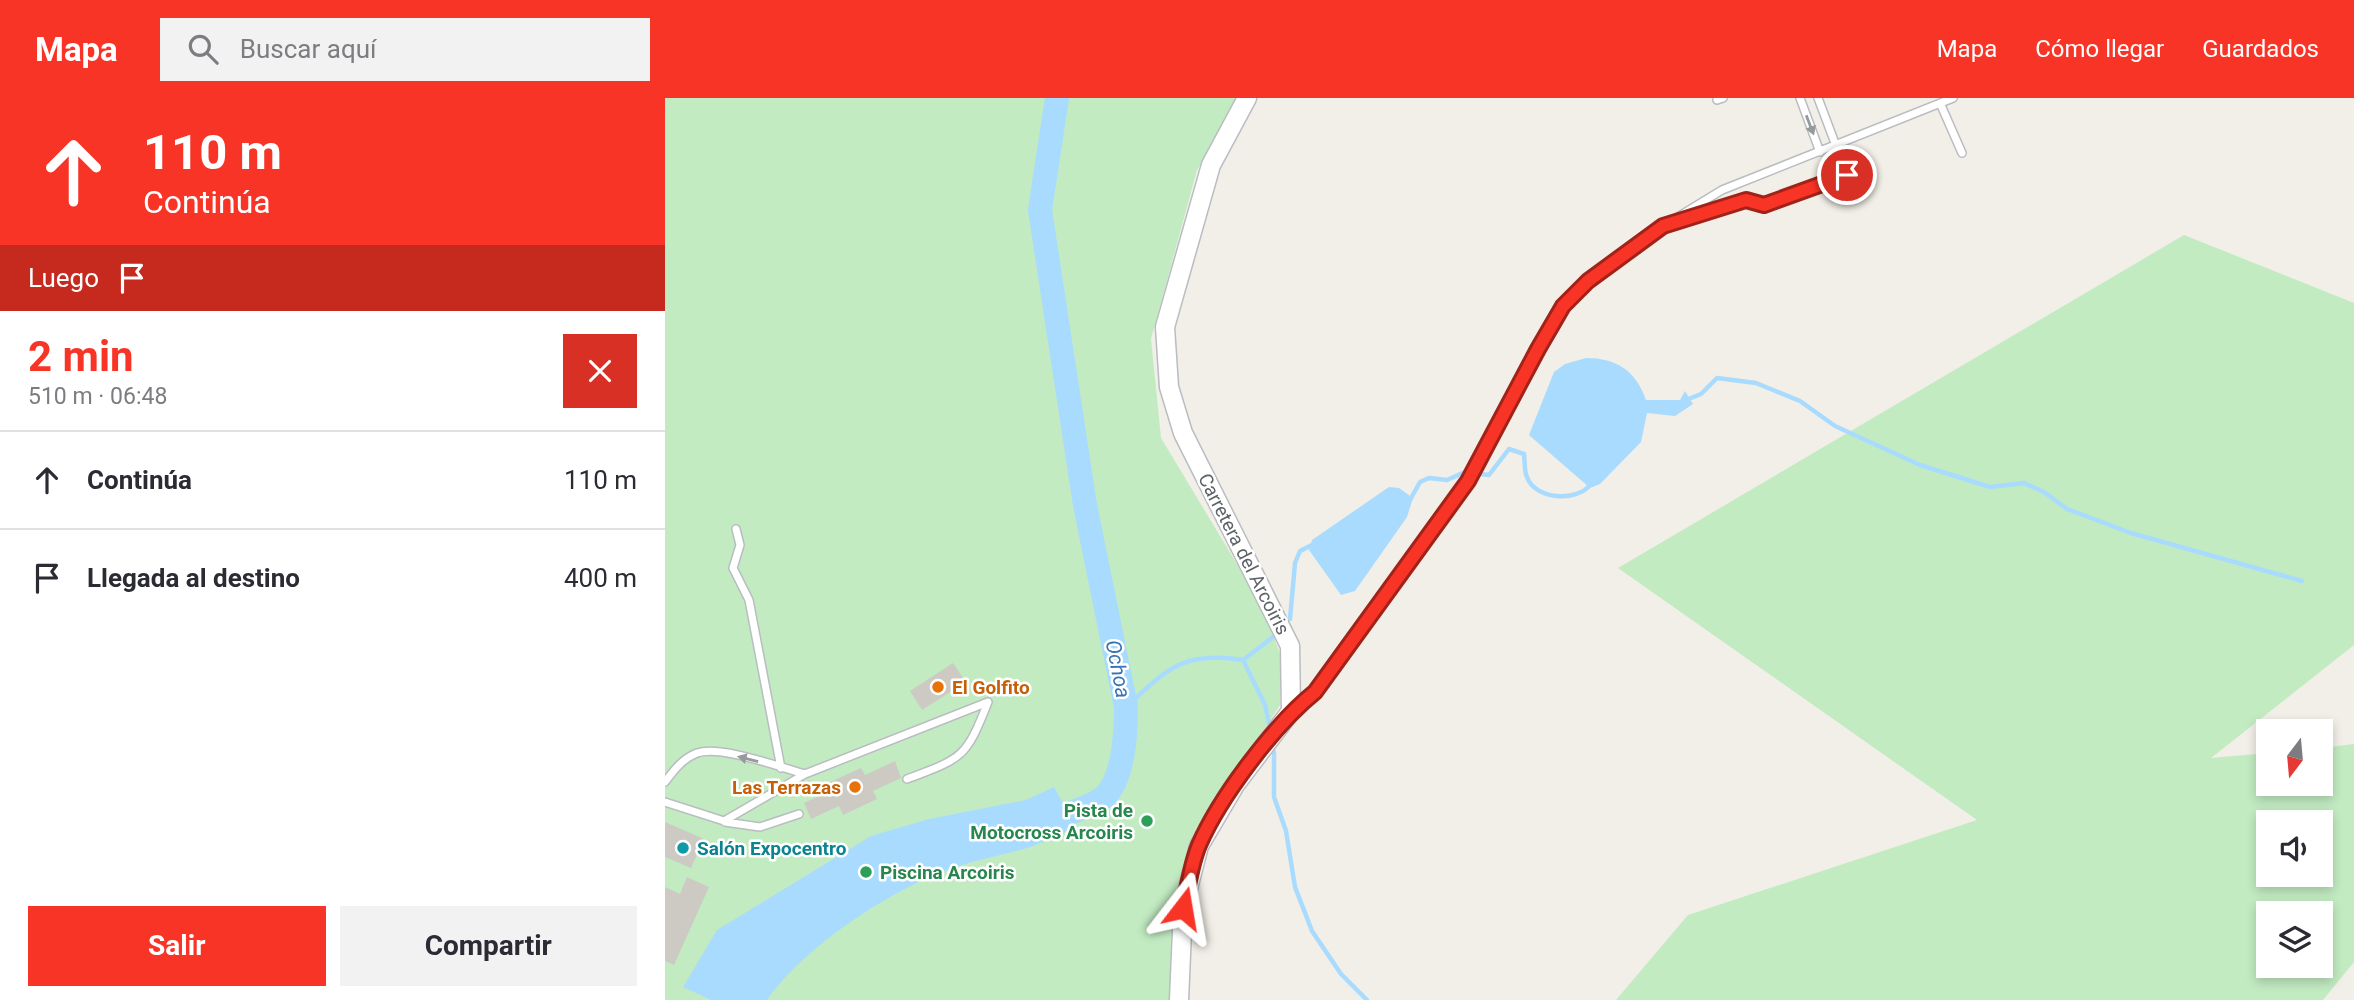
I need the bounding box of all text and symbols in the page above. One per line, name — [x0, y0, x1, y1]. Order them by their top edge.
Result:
search box — [160, 18, 650, 81]
text: Mapa — [35, 30, 118, 69]
icon: search — [184, 30, 222, 68]
text: Buscar aquí — [240, 34, 376, 64]
text: Mapa — [1937, 35, 1997, 63]
text: Cómo llegar — [2035, 35, 2164, 63]
text: Guardados — [2202, 35, 2319, 63]
one-way arrow — [1804, 114, 1815, 135]
text: 110 m — [143, 124, 282, 181]
icon: ahead — [28, 126, 119, 217]
pin — [1817, 145, 1877, 205]
icon: arrive — [1828, 156, 1866, 194]
text: Continúa — [143, 183, 271, 221]
icon: arrive — [113, 259, 151, 297]
text: Luego — [28, 263, 99, 293]
text: 2 min — [28, 332, 134, 381]
button: close — [563, 334, 637, 408]
text: 510 m · 06:48 — [28, 383, 167, 410]
icon: ahead — [28, 461, 66, 499]
text: Continúa — [87, 465, 192, 495]
text: 110 m — [564, 465, 637, 495]
street label: Carretera del Arcoiris — [1193, 470, 1295, 638]
icon: arrive — [28, 559, 66, 597]
text: Llegada al destino — [87, 563, 300, 593]
text: 400 m — [564, 563, 637, 593]
water label: Ochoa — [1101, 638, 1135, 700]
place label: El Golfito — [952, 676, 1030, 699]
marker: El Golfito — [930, 679, 946, 695]
north arrow — [2256, 719, 2333, 796]
map controls — [2256, 719, 2333, 978]
one-way arrow — [737, 753, 759, 764]
place label: Las Terrazas — [732, 776, 841, 799]
marker: Las Terrazas — [847, 779, 863, 795]
place label: Pista de Motocross Arcoiris — [970, 799, 1133, 844]
button: sound — [2256, 810, 2333, 887]
marker: Pista de Motocross Arcoiris — [1139, 813, 1155, 829]
place label: Salón Expocentro — [697, 837, 847, 860]
marker: Salón Expocentro — [675, 840, 691, 856]
place label: Piscina Arcoiris — [880, 861, 1015, 884]
marker: Piscina Arcoiris — [858, 864, 874, 880]
position arrow — [1146, 871, 1220, 945]
button: layers — [2256, 901, 2333, 978]
button: Salir — [28, 906, 326, 986]
button: Compartir — [340, 906, 637, 986]

